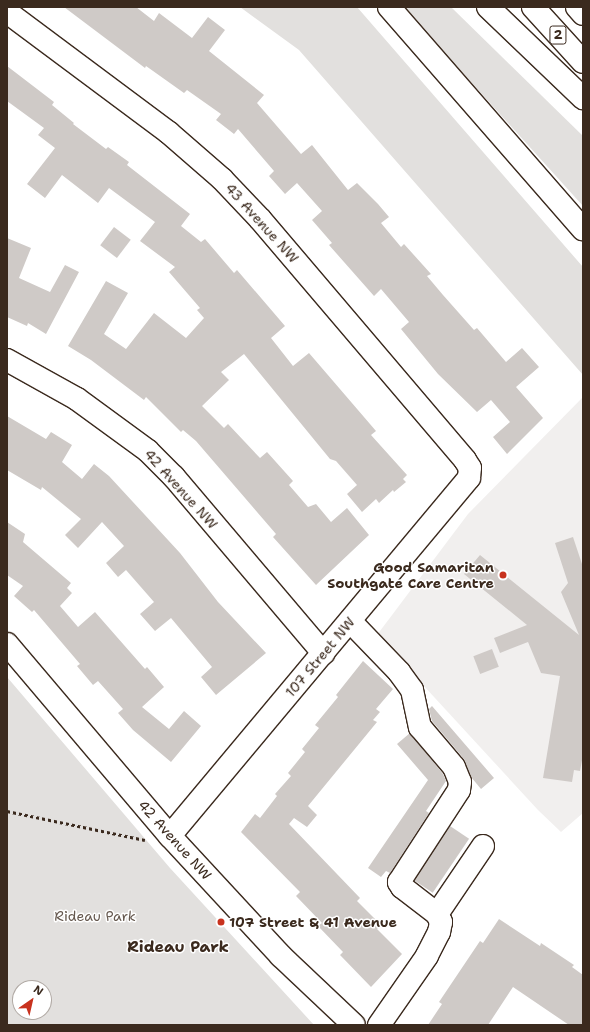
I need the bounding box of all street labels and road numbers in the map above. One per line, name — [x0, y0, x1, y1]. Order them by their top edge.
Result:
road number: 2 — [549, 24, 567, 46]
street label: 43 Avenue NW — [222, 180, 302, 266]
street label: 42 Avenue NW — [141, 446, 221, 532]
street label: 107 Street NW — [282, 614, 358, 700]
street label: 42 Avenue NW — [135, 797, 215, 883]

